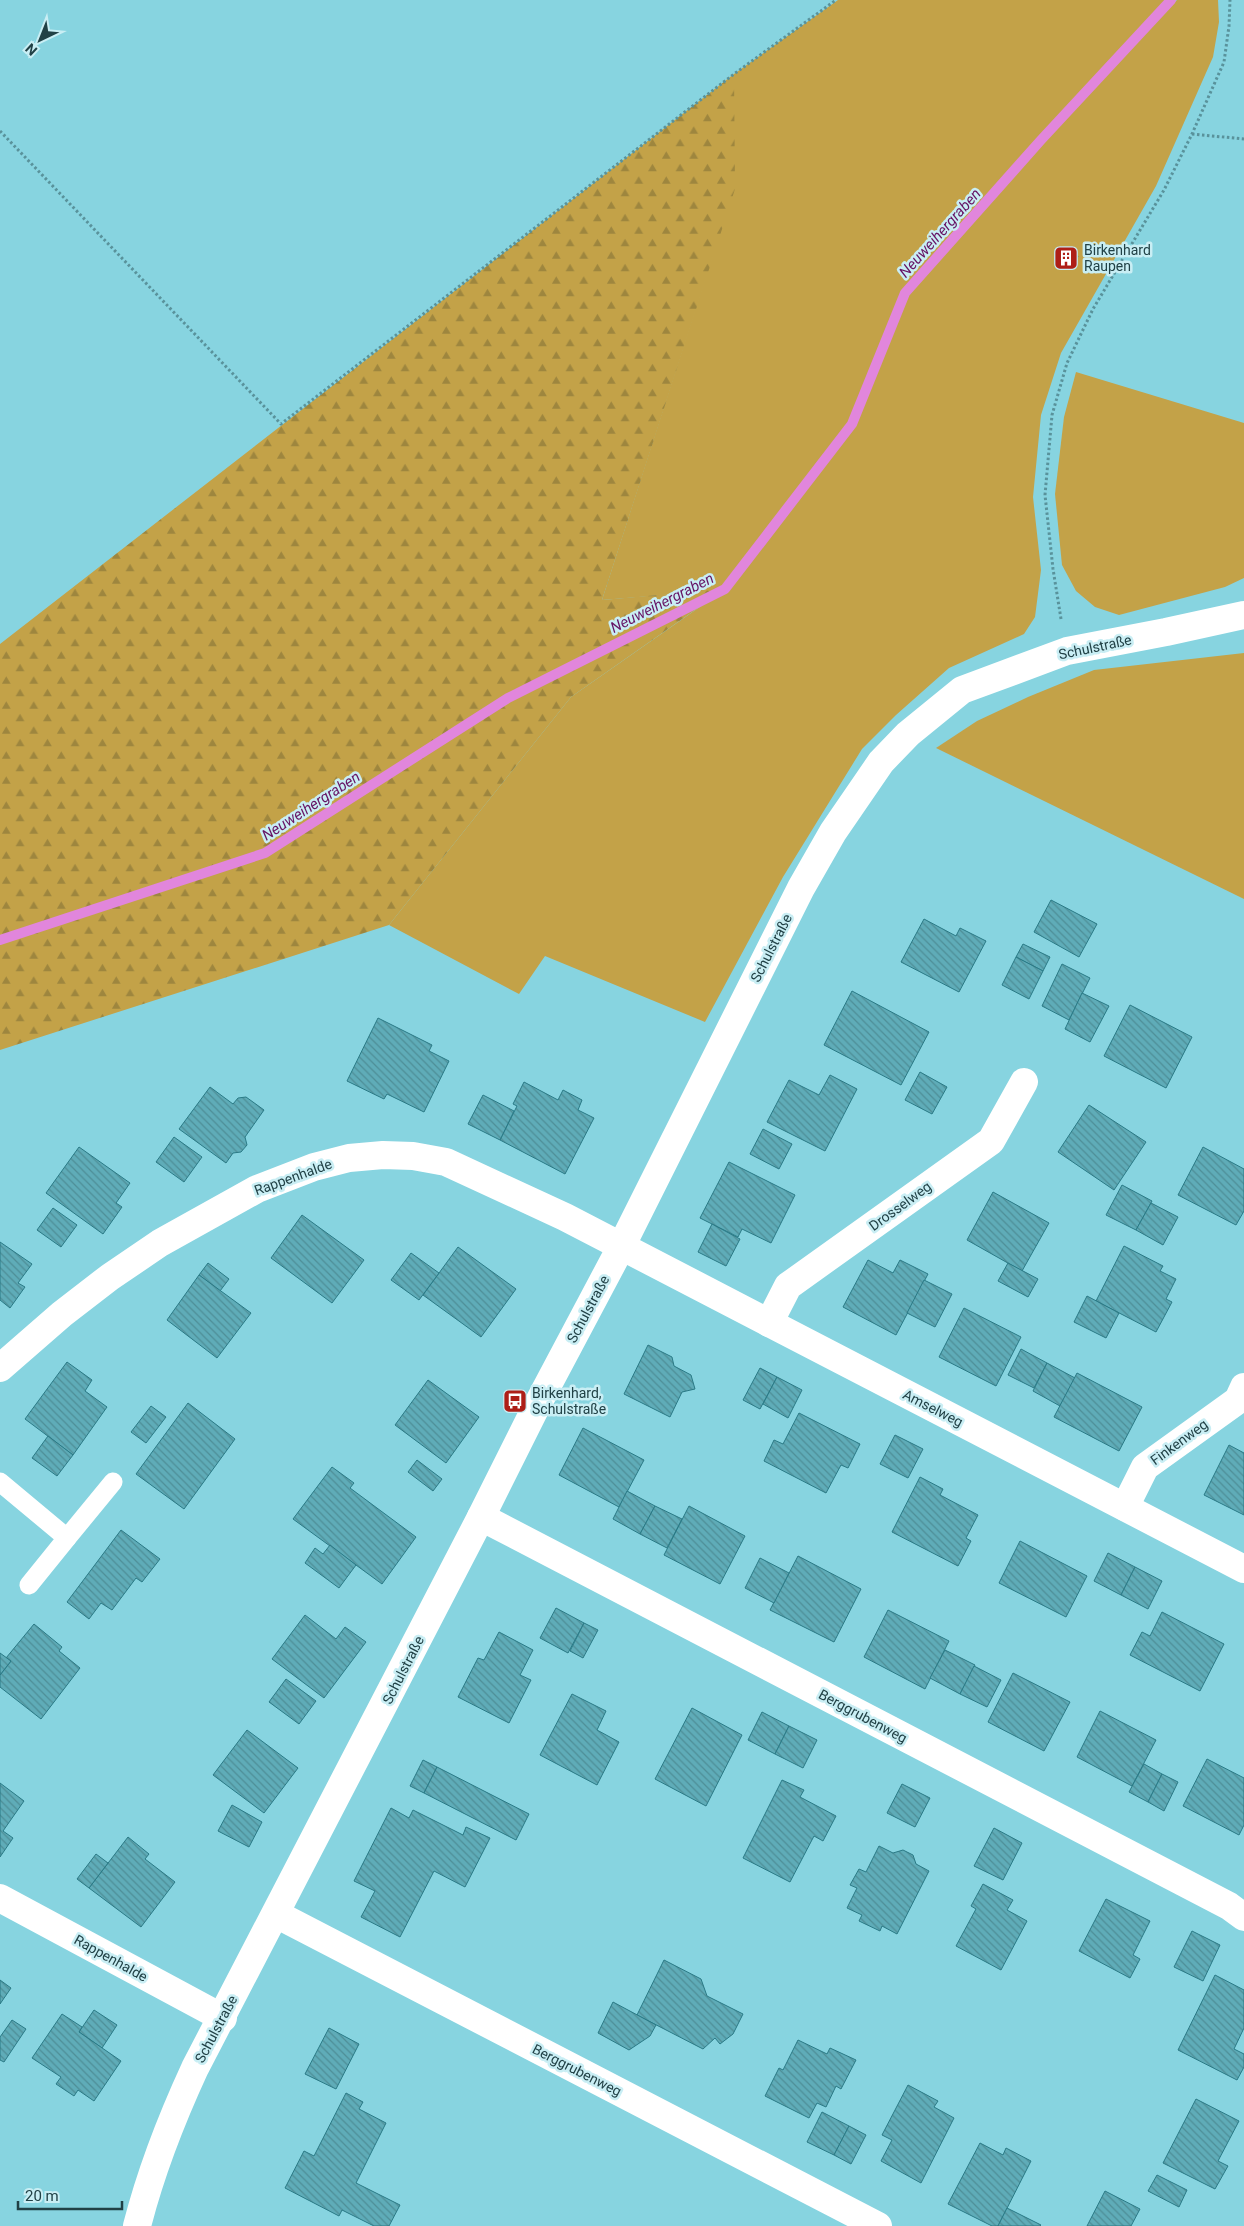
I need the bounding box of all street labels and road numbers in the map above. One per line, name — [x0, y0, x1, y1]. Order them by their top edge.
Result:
street label: Schulstraße — [1057, 631, 1133, 663]
street label: Schulstraße — [747, 911, 795, 985]
street label: Rappenhalde — [252, 1156, 334, 1198]
street label: Drosselweg — [866, 1178, 934, 1234]
street label: Schulstraße — [564, 1273, 612, 1345]
street label: Amselweg — [900, 1386, 966, 1430]
street label: Finkenweg — [1147, 1416, 1211, 1468]
street label: Schulstraße — [379, 1633, 427, 1707]
street label: Berggrubenweg — [816, 1686, 910, 1746]
street label: Rappenhalde — [72, 1931, 150, 1985]
street label: Schulstraße — [192, 1993, 240, 2065]
street label: Berggrubenweg — [530, 2041, 624, 2099]

